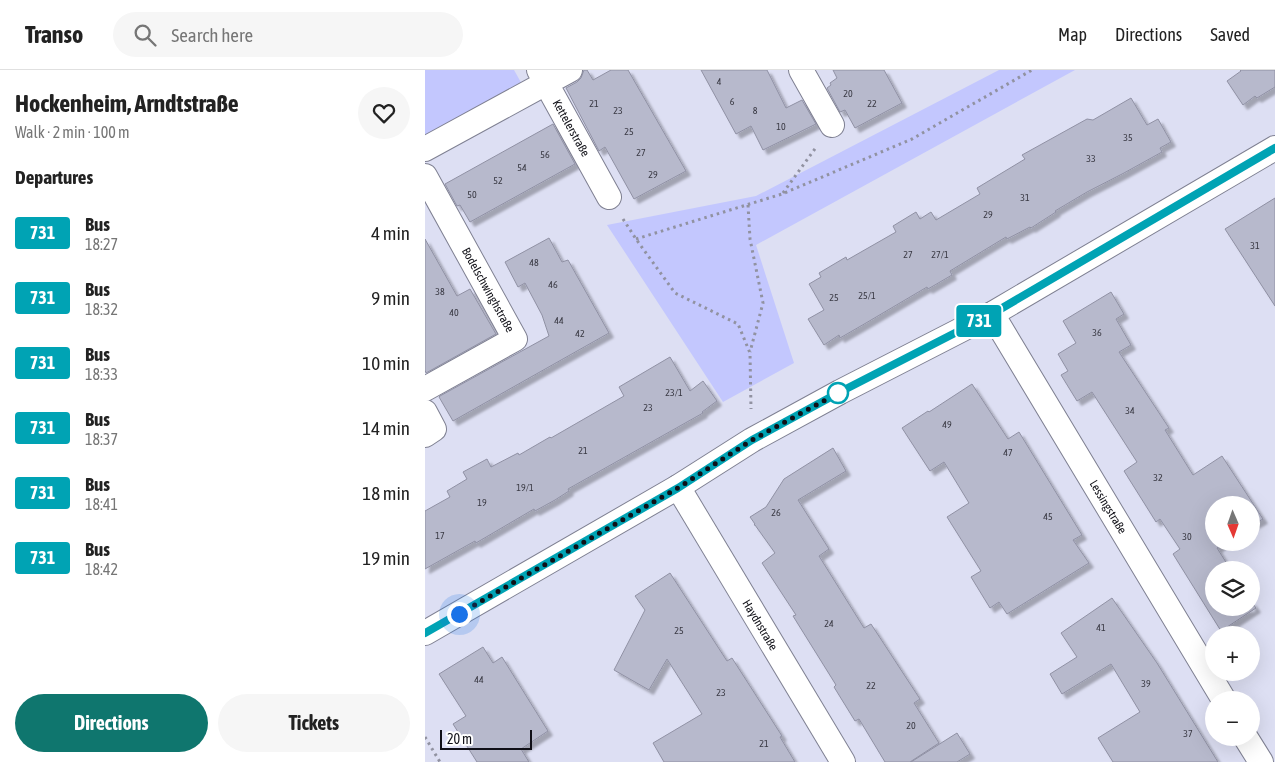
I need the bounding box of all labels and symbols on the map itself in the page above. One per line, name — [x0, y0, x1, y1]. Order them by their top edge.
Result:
house number: 4 — [717, 76, 722, 87]
house number: 20 — [843, 88, 853, 99]
house number: 6 — [730, 96, 735, 107]
street label: Kettelerstraße — [550, 97, 592, 159]
house number: 21 — [589, 98, 599, 109]
house number: 22 — [867, 98, 877, 109]
house number: 23 — [613, 105, 623, 116]
house number: 8 — [753, 105, 758, 116]
house number: 10 — [776, 121, 786, 132]
house number: 25 — [624, 126, 634, 137]
house number: 35 — [1123, 132, 1133, 143]
house number: 27 — [636, 147, 646, 158]
house number: 56 — [540, 149, 550, 160]
house number: 33 — [1086, 153, 1096, 164]
house number: 54 — [517, 162, 527, 173]
house number: 29 — [648, 169, 658, 180]
house number: 52 — [493, 175, 503, 186]
house number: 50 — [467, 189, 477, 200]
house number: 31 — [1020, 192, 1030, 203]
house number: 29 — [983, 209, 993, 220]
house number: 31 — [1250, 240, 1260, 251]
street label: Bodelschwinghstraße — [459, 245, 517, 335]
house number: 27 — [903, 249, 913, 260]
house number: 27/1 — [931, 249, 949, 260]
house number: 48 — [529, 257, 539, 268]
house number: 46 — [548, 279, 558, 290]
house number: 38 — [435, 286, 445, 297]
house number: 25/1 — [858, 290, 876, 301]
house number: 25 — [829, 292, 839, 303]
line badge: 731 — [950, 305, 1008, 337]
house number: 40 — [449, 307, 459, 318]
house number: 44 — [554, 315, 564, 326]
house number: 36 — [1092, 327, 1102, 338]
house number: 42 — [575, 328, 585, 339]
unlabelled marker — [827, 382, 849, 404]
house number: 23/1 — [665, 387, 683, 398]
house number: 23 — [643, 402, 653, 413]
house number: 34 — [1125, 405, 1135, 416]
house number: 49 — [942, 419, 952, 430]
house number: 21 — [578, 445, 588, 456]
house number: 47 — [1003, 447, 1013, 458]
house number: 32 — [1153, 472, 1163, 483]
street label: Lessingstraße — [1087, 478, 1129, 536]
house number: 19/1 — [516, 482, 534, 493]
north arrow — [1205, 496, 1260, 551]
house number: 19 — [477, 497, 487, 508]
house number: 26 — [771, 507, 781, 518]
house number: 45 — [1043, 511, 1053, 522]
house number: 17 — [435, 530, 445, 541]
house number: 30 — [1182, 531, 1192, 542]
street label: Haydnstraße — [739, 597, 781, 653]
your location — [447, 602, 472, 627]
house number: 24 — [824, 618, 834, 629]
house number: 41 — [1096, 622, 1106, 633]
house number: 25 — [674, 625, 684, 636]
house number: 44 — [474, 674, 484, 685]
house number: 39 — [1141, 678, 1151, 689]
house number: 22 — [866, 680, 876, 691]
house number: 23 — [716, 687, 726, 698]
house number: 20 — [906, 720, 916, 731]
scale bar — [440, 727, 533, 750]
house number: 37 — [1183, 728, 1193, 739]
house number: 21 — [759, 738, 769, 749]

